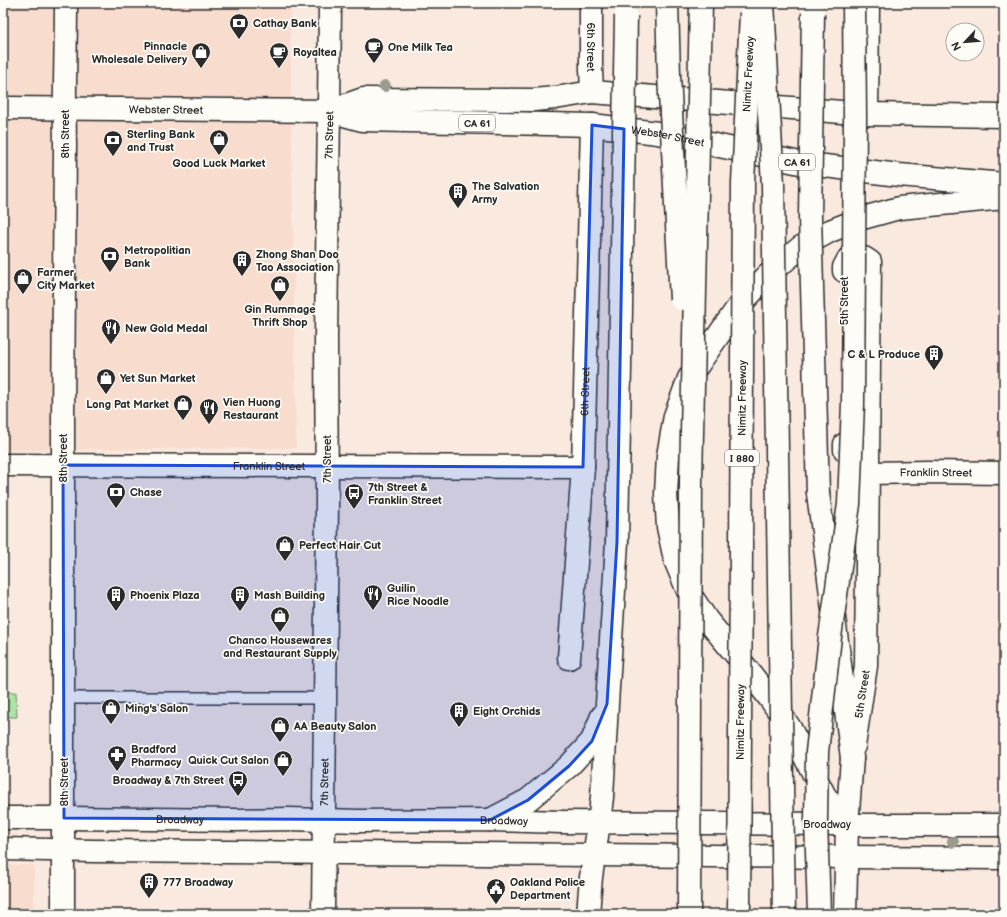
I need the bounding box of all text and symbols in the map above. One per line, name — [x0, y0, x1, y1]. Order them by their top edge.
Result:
bank icon: Cathay Bank — [228, 12, 250, 40]
place label: Cathay Bank — [253, 17, 317, 30]
street label: 6th Street — [584, 22, 597, 73]
north arrow — [945, 22, 985, 62]
cafe icon: One Milk Tea — [363, 36, 385, 64]
street label: Nimitz Freeway — [740, 36, 757, 112]
place label: Pinnacle Wholesale Delivery — [92, 40, 187, 66]
text: N — [949, 40, 964, 53]
shop icon: Pinnacle Wholesale Delivery — [190, 41, 212, 69]
cafe icon: Royaltea — [268, 41, 290, 69]
place label: One Milk Tea — [388, 41, 453, 54]
place label: Royaltea — [293, 46, 337, 59]
street label: Webster Street — [129, 103, 204, 117]
street label: 8th Street — [59, 109, 72, 158]
street label: 7th Street — [323, 110, 336, 159]
road number: CA 61 — [459, 115, 495, 131]
street label: Webster Street — [630, 124, 706, 150]
place label: Sterling Bank and Trust — [127, 128, 195, 154]
shop icon: Good Luck Market — [208, 128, 230, 156]
bank icon: Sterling Bank and Trust — [102, 129, 124, 157]
road number: CA 61 — [779, 154, 815, 170]
place label: Good Luck Market — [173, 157, 266, 170]
place label: The Salvation Army — [471, 180, 539, 206]
building icon: The Salvation Army — [447, 181, 469, 209]
place label: Metropolitian Bank — [124, 244, 191, 270]
bank icon: Metropolitian Bank — [99, 245, 121, 273]
place label: Zhong Shan Doo Tao Association — [256, 248, 339, 274]
building icon: Zhong Shan Doo Tao Association — [231, 249, 253, 277]
place label: Farmer City Market — [37, 266, 95, 292]
shop icon: Farmer City Market — [12, 267, 34, 295]
shop icon: Gin Rummage Thrift Shop — [269, 274, 291, 302]
street label: 5th Street — [838, 276, 851, 325]
place label: Gin Rummage Thrift Shop — [244, 303, 316, 329]
restaurant icon: New Gold Medal — [100, 317, 122, 345]
place label: New Gold Medal — [125, 322, 208, 335]
building icon: C & L Produce — [923, 343, 945, 371]
place label: C & L Produce — [847, 348, 920, 361]
street label: Nimitz Freeway — [736, 360, 749, 436]
street label: 6th Street — [578, 366, 593, 416]
shop icon: Yet Sun Market — [95, 367, 117, 395]
place label: Yet Sun Market — [120, 372, 196, 385]
shop icon: Long Pat Market — [172, 393, 194, 421]
place label: Vien Huong Restaurant — [223, 396, 281, 422]
restaurant icon: Vien Huong Restaurant — [198, 397, 220, 425]
place label: Long Pat Market — [86, 398, 169, 411]
street label: 8th Street — [57, 433, 70, 482]
street label: 7th Street — [321, 434, 334, 483]
road number: I 880 — [725, 450, 759, 466]
street label: Franklin Street — [233, 460, 306, 473]
street label: Franklin Street — [900, 466, 973, 480]
bank icon: Chase — [105, 481, 127, 509]
place label: 7th Street & Franklin Street — [368, 481, 442, 507]
bus stop icon: 7th Street & Franklin Street — [343, 482, 365, 510]
place label: Chase — [130, 486, 162, 499]
shop icon: Perfect Hair Cut — [274, 534, 296, 562]
place label: Perfect Hair Cut — [299, 539, 381, 552]
place label: Guilin Rice Noodle — [387, 582, 449, 608]
restaurant icon: Guilin Rice Noodle — [362, 583, 384, 611]
building icon: Phoenix Plaza — [105, 584, 127, 612]
building icon: Mash Building — [229, 584, 251, 612]
place label: Phoenix Plaza — [130, 589, 200, 602]
place label: Mash Building — [254, 589, 325, 602]
shop icon: Chanco Housewares and Restaurant Supply — [269, 605, 291, 633]
place label: Chanco Housewares and Restaurant Supply — [223, 634, 337, 660]
street label: 5th Street — [852, 668, 873, 719]
street label: Nimitz Freeway — [734, 684, 747, 760]
shop icon: Ming's Salon — [100, 697, 122, 725]
building icon: Eight Orchids — [448, 700, 470, 728]
place label: Ming's Salon — [125, 702, 188, 715]
place label: Eight Orchids — [473, 705, 541, 718]
shop icon: AA Beauty Salon — [269, 715, 291, 743]
place label: AA Beauty Salon — [293, 720, 377, 733]
place label: Bradford Pharmacy — [131, 743, 181, 769]
pharmacy icon: Bradford Pharmacy — [106, 744, 128, 772]
shop icon: Quick Cut Salon — [272, 749, 294, 777]
place label: Quick Cut Salon — [188, 754, 269, 767]
street label: 8th Street — [58, 757, 71, 806]
street label: 7th Street — [318, 757, 332, 806]
bus stop icon: Broadway & 7th Street — [227, 769, 249, 797]
place label: Broadway & 7th Street — [113, 774, 224, 787]
street label: Broadway — [156, 813, 204, 827]
street label: Broadway — [480, 814, 528, 828]
street label: Broadway — [803, 818, 851, 831]
building icon: 777 Broadway — [138, 871, 160, 899]
place label: 777 Broadway — [163, 876, 233, 889]
place label: Oakland Police Department — [510, 876, 585, 902]
public building icon: Oakland Police Department — [485, 877, 507, 905]

